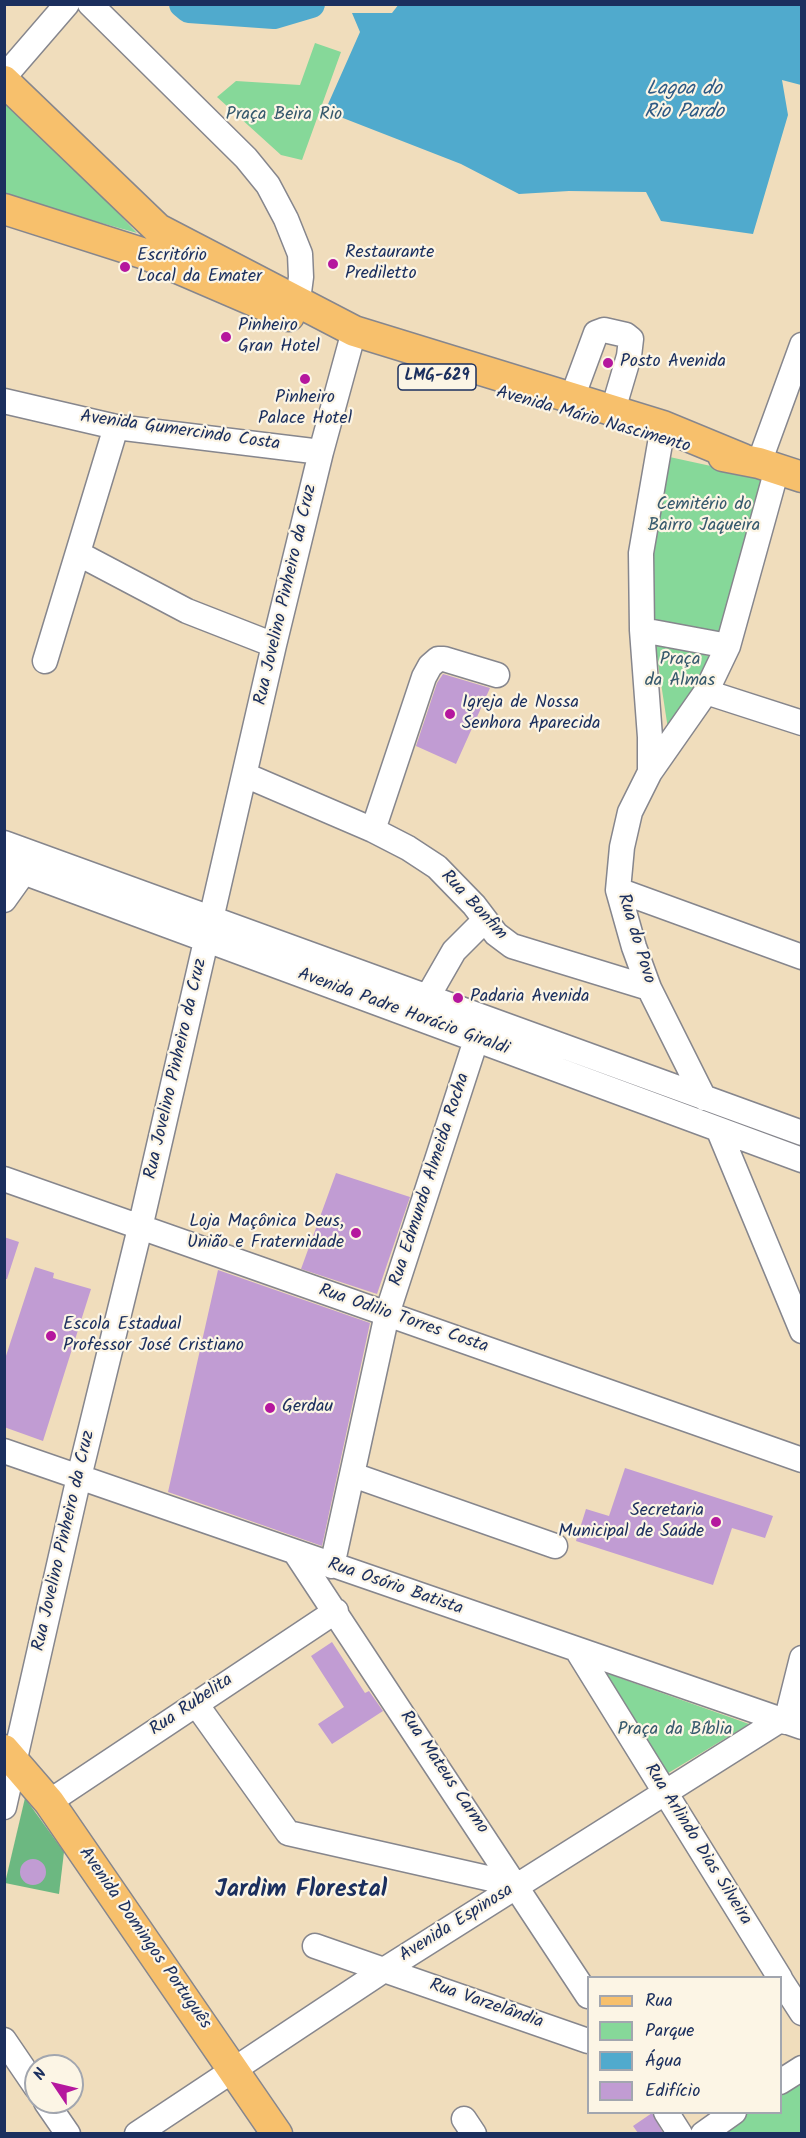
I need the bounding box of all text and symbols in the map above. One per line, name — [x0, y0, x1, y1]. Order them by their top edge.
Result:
water label: Lagoa do Rio Pardo — [644, 79, 724, 126]
park label: Praça Beira Rio — [226, 105, 342, 127]
place label: Restaurante Prediletto — [345, 243, 434, 286]
place label: Escritório Local da Emater — [137, 246, 262, 288]
marker: Restaurante Prediletto — [326, 257, 340, 271]
marker: Escritório Local da Emater — [118, 260, 132, 274]
place label: Pinheiro Gran Hotel — [238, 316, 320, 358]
marker: Pinheiro Gran Hotel — [219, 330, 233, 344]
place label: Posto Avenida — [620, 352, 726, 374]
marker: Posto Avenida — [601, 356, 615, 370]
road number: LMG-629 — [398, 364, 476, 390]
marker: Pinheiro Palace Hotel — [298, 372, 312, 386]
street label: Avenida Mário Nascimento — [493, 383, 693, 459]
place label: Pinheiro Palace Hotel — [258, 388, 352, 430]
street label: Avenida Gumercindo Costa — [79, 407, 281, 457]
street label: Rua Jovelino Pinheiro da Cruz — [251, 483, 323, 707]
park label: Cemitério do Bairro Jaqueira — [648, 495, 760, 538]
park label: Praça da Almas — [645, 650, 715, 692]
place label: Igreja de Nossa Senhora Aparecida — [462, 693, 600, 736]
marker: Igreja de Nossa Senhora Aparecida — [443, 707, 457, 721]
street label: Rua Bonfim — [435, 867, 511, 945]
street label: Rua do Povo — [611, 891, 659, 987]
street label: Rua Jovelino Pinheiro da Cruz — [141, 957, 213, 1181]
street label: Avenida Padre Horácio Giraldi — [294, 965, 512, 1061]
place label: Padaria Avenida — [470, 987, 589, 1009]
marker: Padaria Avenida — [451, 991, 465, 1005]
street label: Rua Edmundo Almeida Rocha — [386, 1071, 476, 1289]
place label: Loja Maçônica Deus, União e Fraternidade — [187, 1212, 344, 1254]
marker: Loja Maçônica Deus, União e Fraternidade — [349, 1226, 363, 1240]
street label: Rua Odilio Torres Costa — [315, 1281, 491, 1359]
place label: Escola Estadual Professor José Cristiano — [63, 1315, 244, 1358]
marker: Escola Estadual Professor José Cristiano — [44, 1329, 58, 1343]
place label: Gerdau — [282, 1397, 333, 1419]
marker: Gerdau — [263, 1401, 277, 1415]
street label: Rua Jovelino Pinheiro da Cruz — [29, 1429, 101, 1653]
place label: Secretaria Municipal de Saúde — [558, 1501, 704, 1544]
marker: Secretaria Municipal de Saúde — [709, 1515, 723, 1529]
street label: Rua Osório Batista — [325, 1555, 465, 1621]
street label: Rua Rubelita — [146, 1670, 238, 1742]
street label: Rua Mateus Carmo — [394, 1707, 492, 1839]
park label: Praça da Bíblia — [618, 1720, 732, 1742]
street label: Rua Arlindo Dias Silveira — [638, 1760, 756, 1930]
street label: Avenida Domingos Português — [73, 1844, 215, 2034]
district label: Jardim Florestal — [215, 1878, 387, 1906]
street label: Avenida Espinosa — [396, 1880, 518, 1968]
street label: Rua Varzelândia — [426, 1975, 546, 2035]
legend — [587, 1976, 782, 2114]
text: Rua — [645, 1987, 673, 2016]
text: Parque — [645, 2017, 694, 2046]
text: Água — [645, 2047, 682, 2076]
north arrow — [24, 2054, 84, 2114]
text: N — [27, 2063, 54, 2086]
text: Edifício — [645, 2077, 700, 2106]

